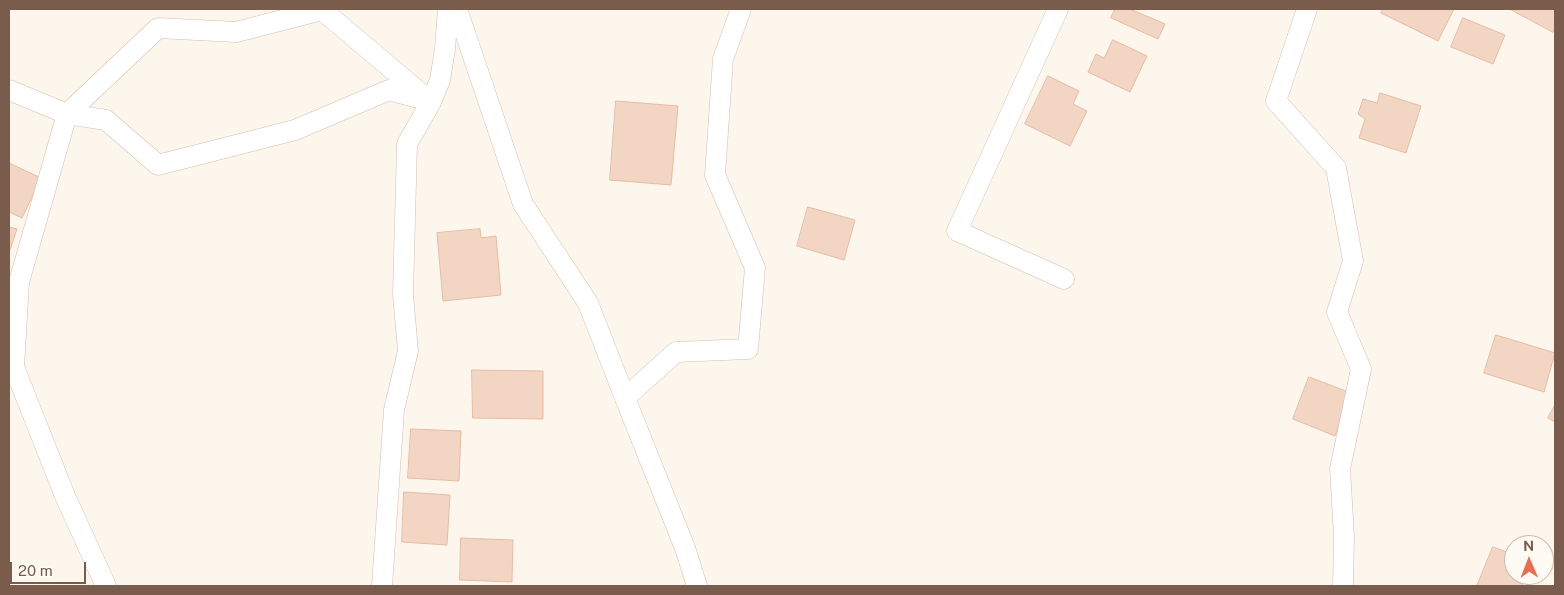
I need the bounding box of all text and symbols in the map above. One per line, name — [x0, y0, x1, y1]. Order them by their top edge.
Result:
north arrow — [1504, 535, 1554, 585]
text: N — [1523, 538, 1534, 554]
scale bar — [12, 552, 89, 584]
text: 20 m — [18, 562, 53, 579]

